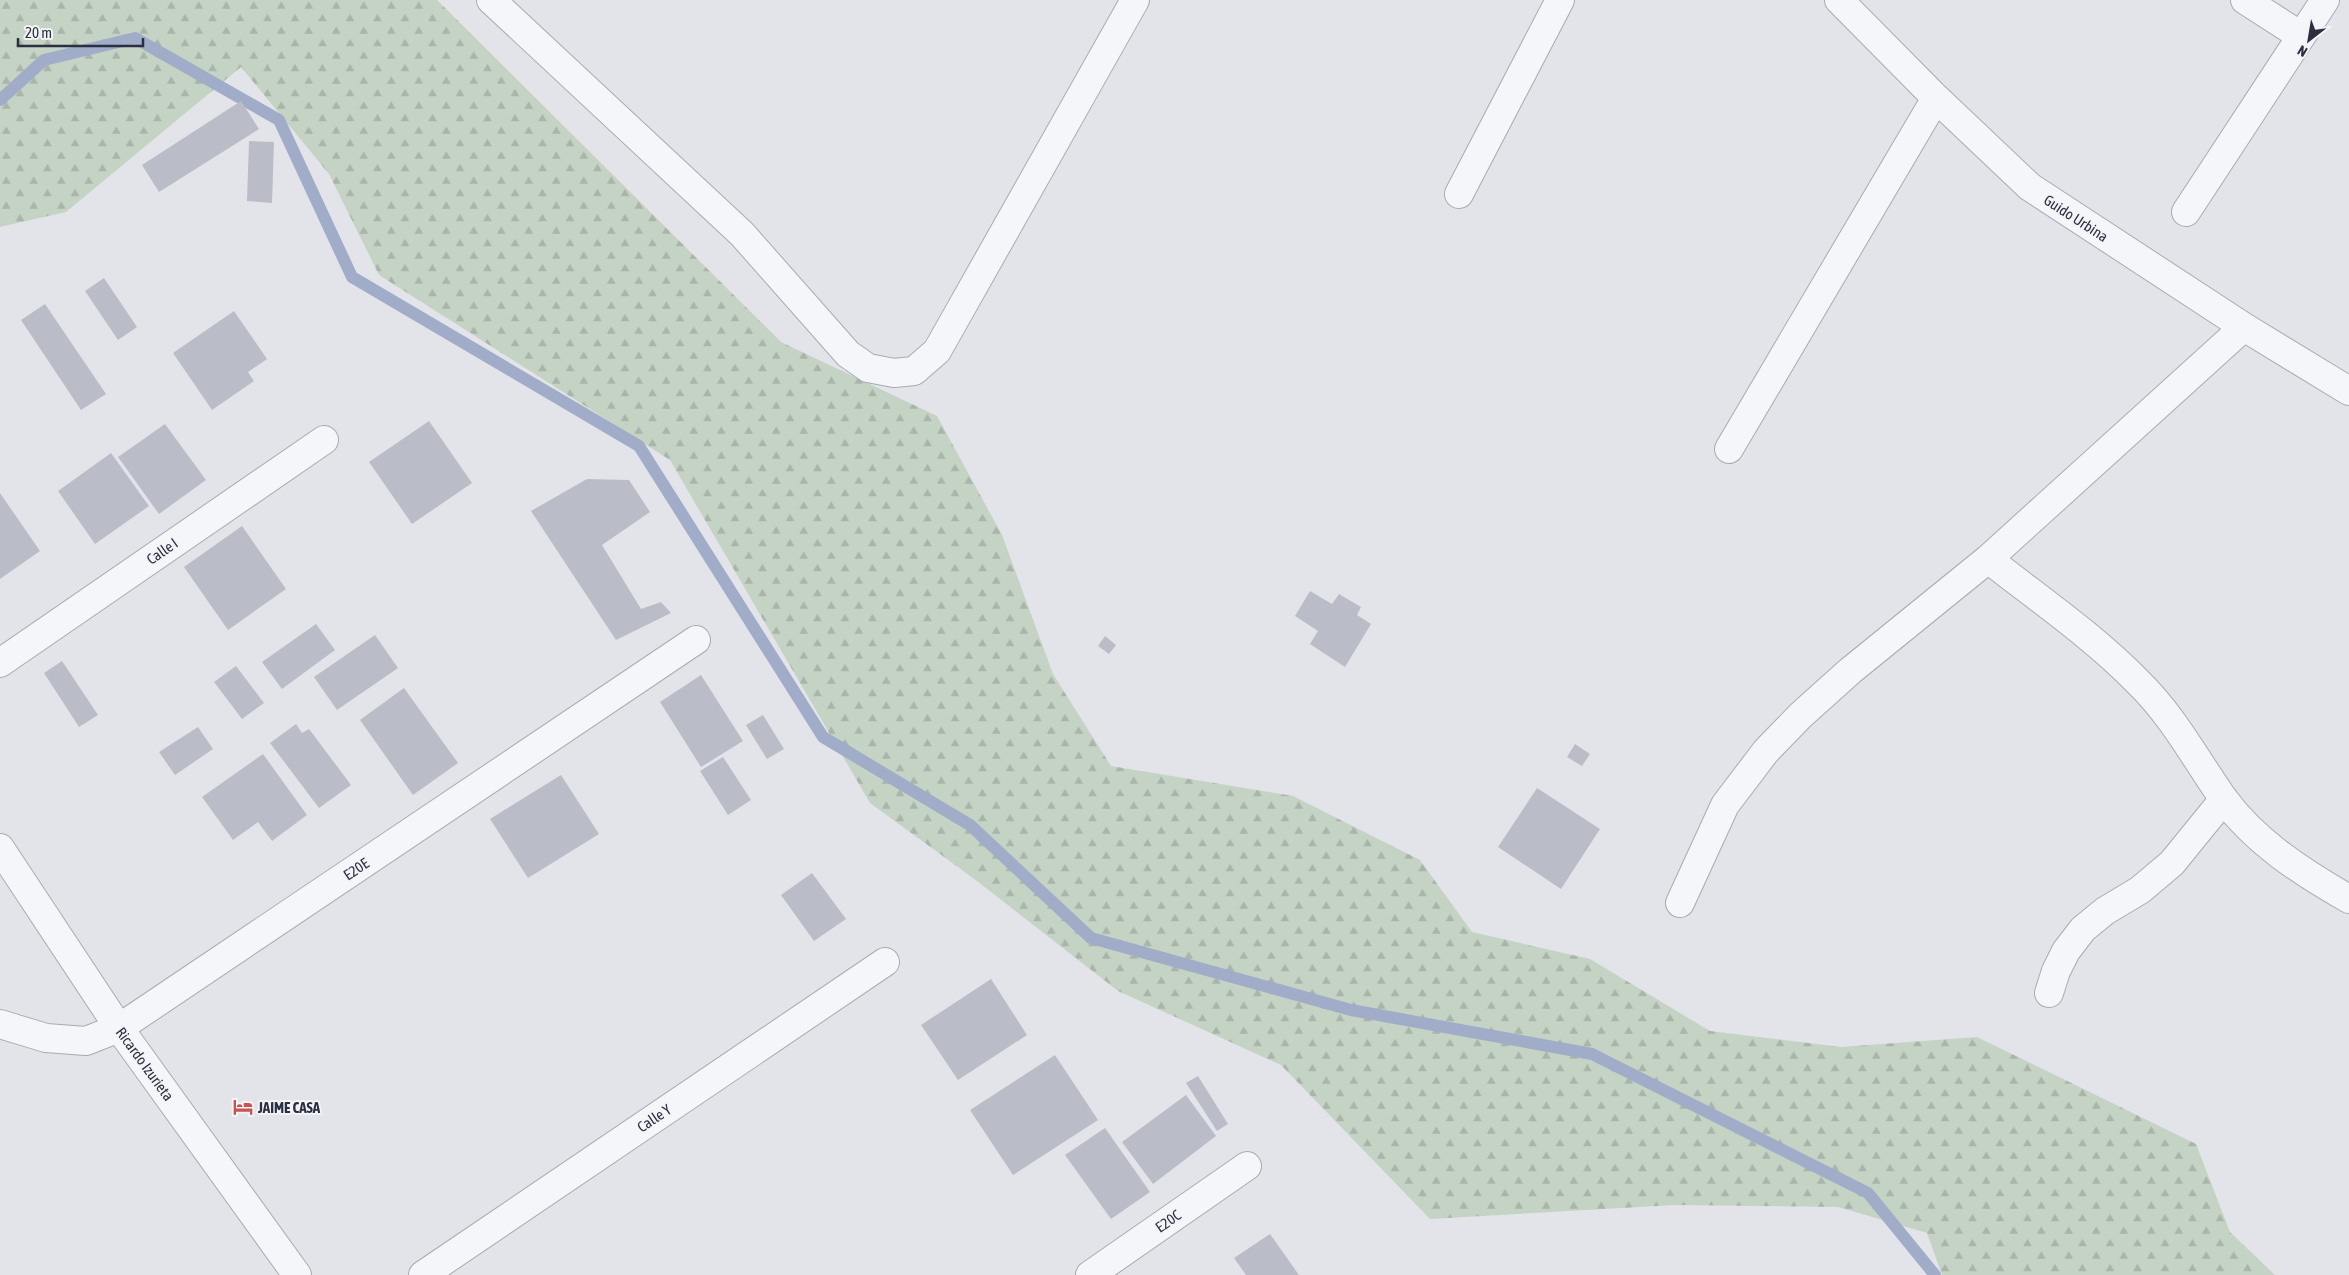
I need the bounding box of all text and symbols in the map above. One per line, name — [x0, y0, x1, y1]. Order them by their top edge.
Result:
scale bar — [18, 15, 142, 47]
north arrow — [2284, 15, 2334, 65]
text: 20 m — [25, 24, 52, 41]
text: N — [2295, 42, 2310, 60]
street label: Guido Urbina — [2041, 191, 2111, 245]
street label: Calle I — [143, 534, 181, 568]
street label: E20E — [340, 854, 372, 884]
street label: Ricardo Izurieta — [113, 1024, 177, 1104]
hotel icon: JAIME CASA — [232, 1096, 254, 1118]
place label: JAIME CASA — [257, 1099, 321, 1116]
street label: Calle Y — [634, 1100, 674, 1135]
street label: E20C — [1152, 1206, 1184, 1236]

